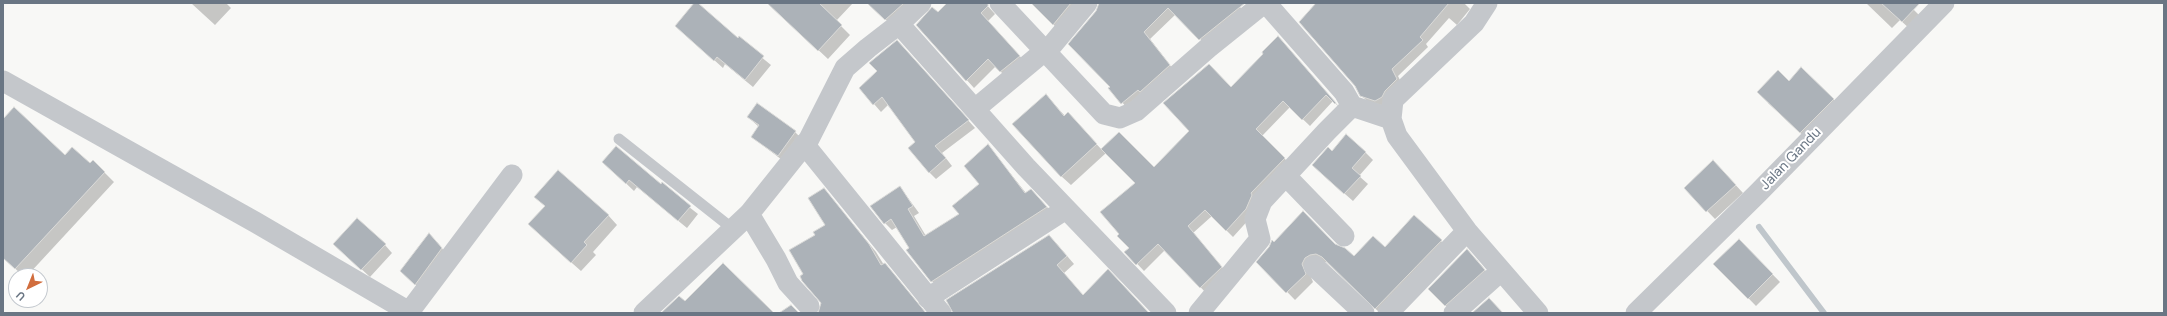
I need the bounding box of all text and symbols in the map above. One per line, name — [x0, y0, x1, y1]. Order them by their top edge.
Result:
street label: Jalan Gandu — [1757, 124, 1825, 194]
north arrow — [8, 268, 48, 308]
text: U — [13, 288, 28, 304]

